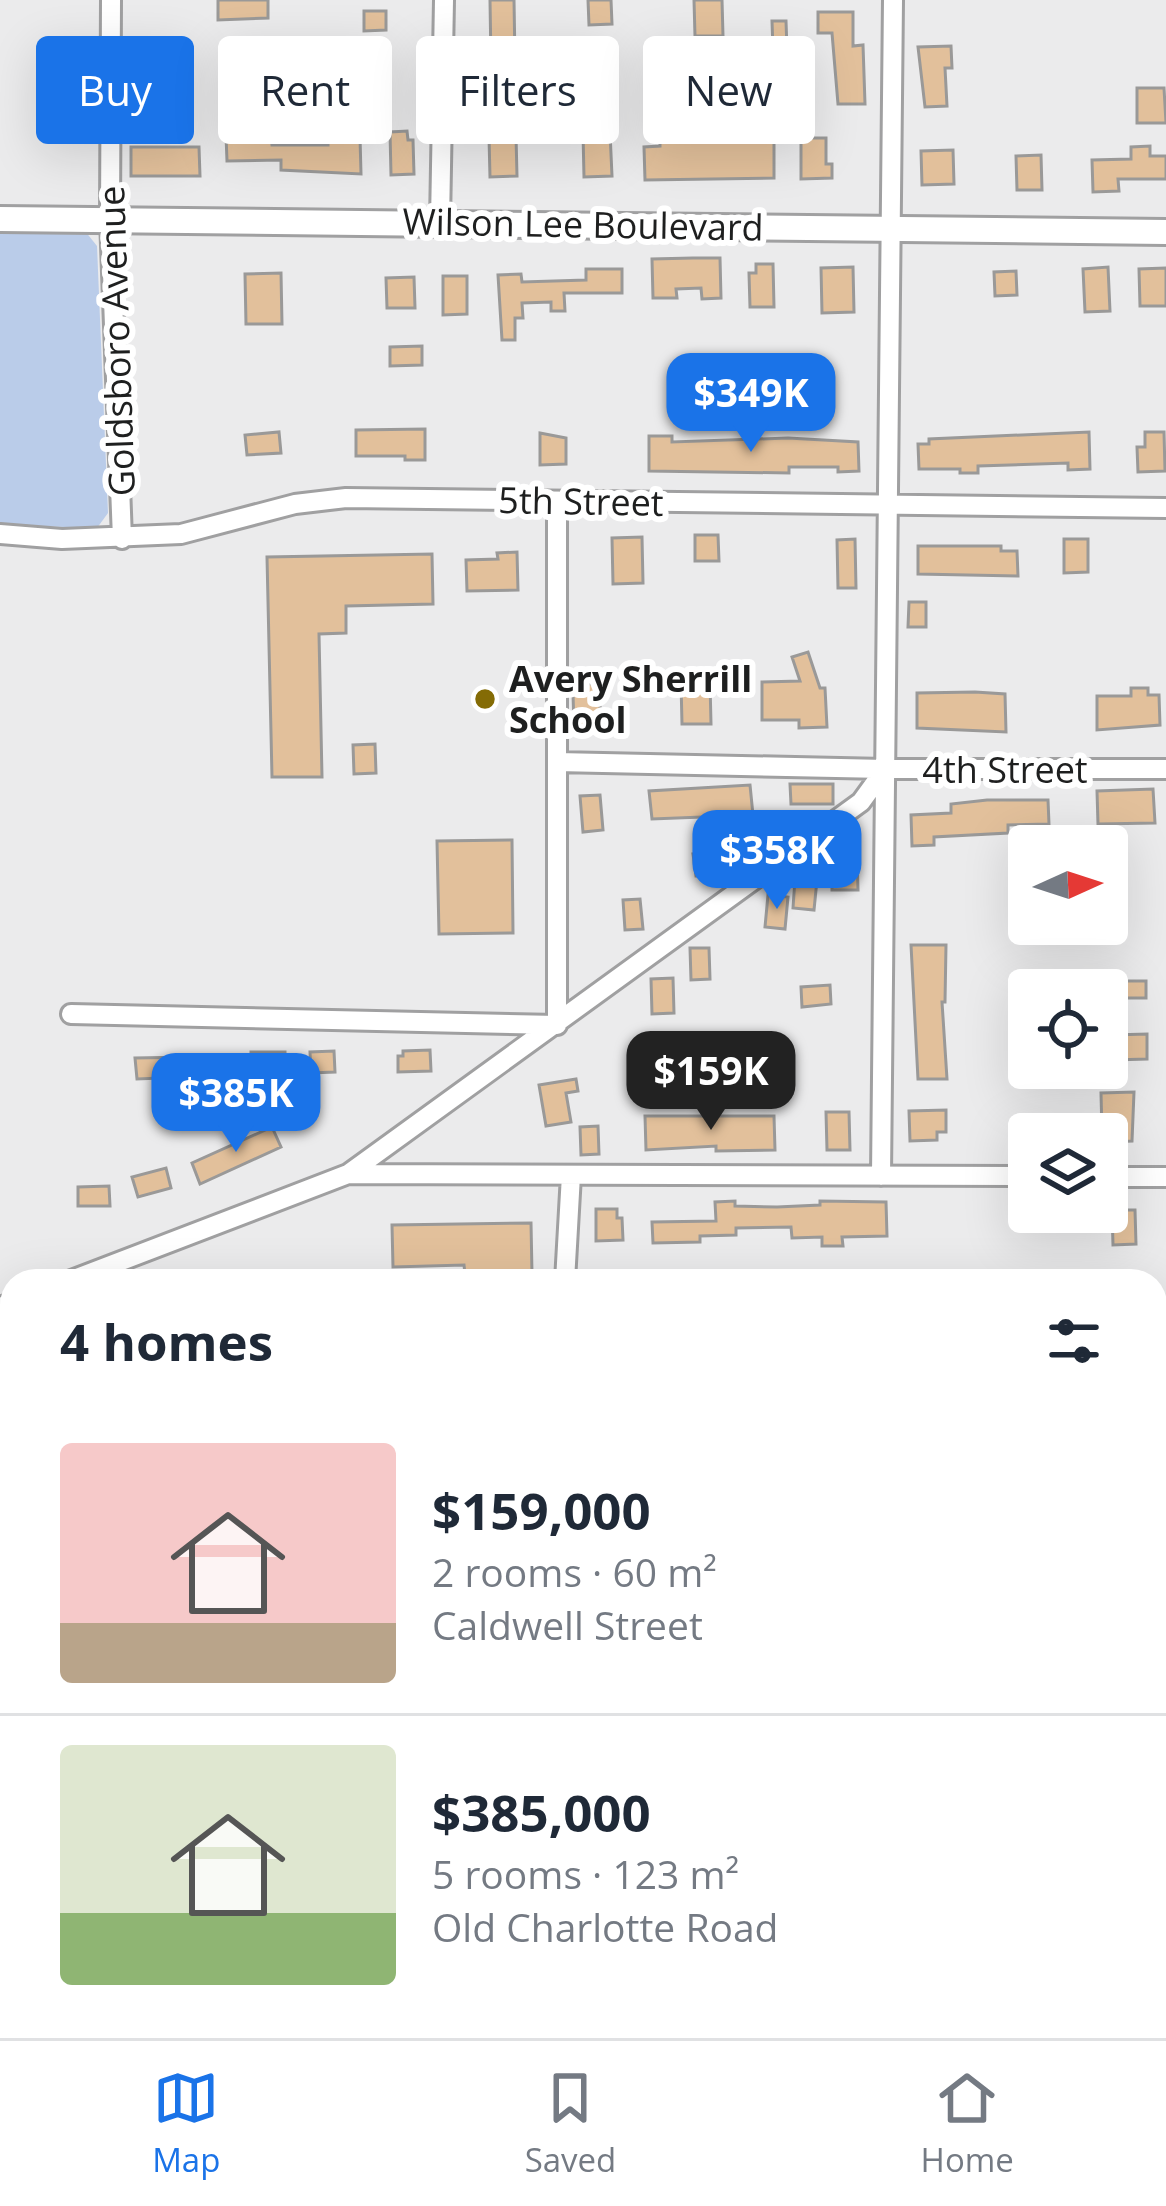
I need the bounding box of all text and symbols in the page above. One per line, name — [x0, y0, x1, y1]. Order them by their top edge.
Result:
chip: Buy — [36, 36, 194, 144]
chip: Rent — [218, 36, 392, 144]
chip: Filters — [416, 36, 619, 144]
chip: New — [643, 36, 815, 144]
street label: Goldsboro Avenue — [86, 185, 146, 497]
street label: Wilson Lee Boulevard — [402, 196, 764, 252]
pin: $349K — [667, 353, 835, 455]
text: $349K — [693, 365, 809, 418]
street label: 5th Street — [498, 475, 664, 527]
place label: Avery Sherrill School — [509, 654, 752, 744]
marker: Avery Sherrill School — [472, 686, 498, 712]
street label: 4th Street — [922, 745, 1088, 794]
pin: $358K — [693, 810, 861, 912]
text: $358K — [719, 822, 835, 875]
north arrow — [1008, 825, 1128, 945]
map controls — [1008, 825, 1128, 1233]
button: locate — [1008, 969, 1128, 1089]
pin: $159K — [627, 1031, 795, 1133]
text: $159K — [653, 1043, 769, 1096]
pin: $385K — [152, 1053, 320, 1155]
text: $385K — [178, 1065, 294, 1118]
button: layers — [1008, 1113, 1128, 1233]
text: 4 homes — [60, 1306, 273, 1376]
icon: filters — [1041, 1308, 1107, 1374]
text: $159,000 — [432, 1475, 651, 1545]
icon: home — [156, 1491, 300, 1635]
text: 2 rooms · 60 m² — [432, 1545, 717, 1598]
text: Caldwell Street — [432, 1598, 703, 1651]
text: $385,000 — [432, 1777, 651, 1847]
icon: home — [156, 1793, 300, 1937]
text: 5 rooms · 123 m² — [432, 1847, 739, 1900]
text: Old Charlotte Road — [432, 1900, 778, 1953]
tab: Map — [152, 2065, 220, 2182]
tab: Saved — [525, 2065, 616, 2182]
tab: Home — [921, 2065, 1014, 2182]

